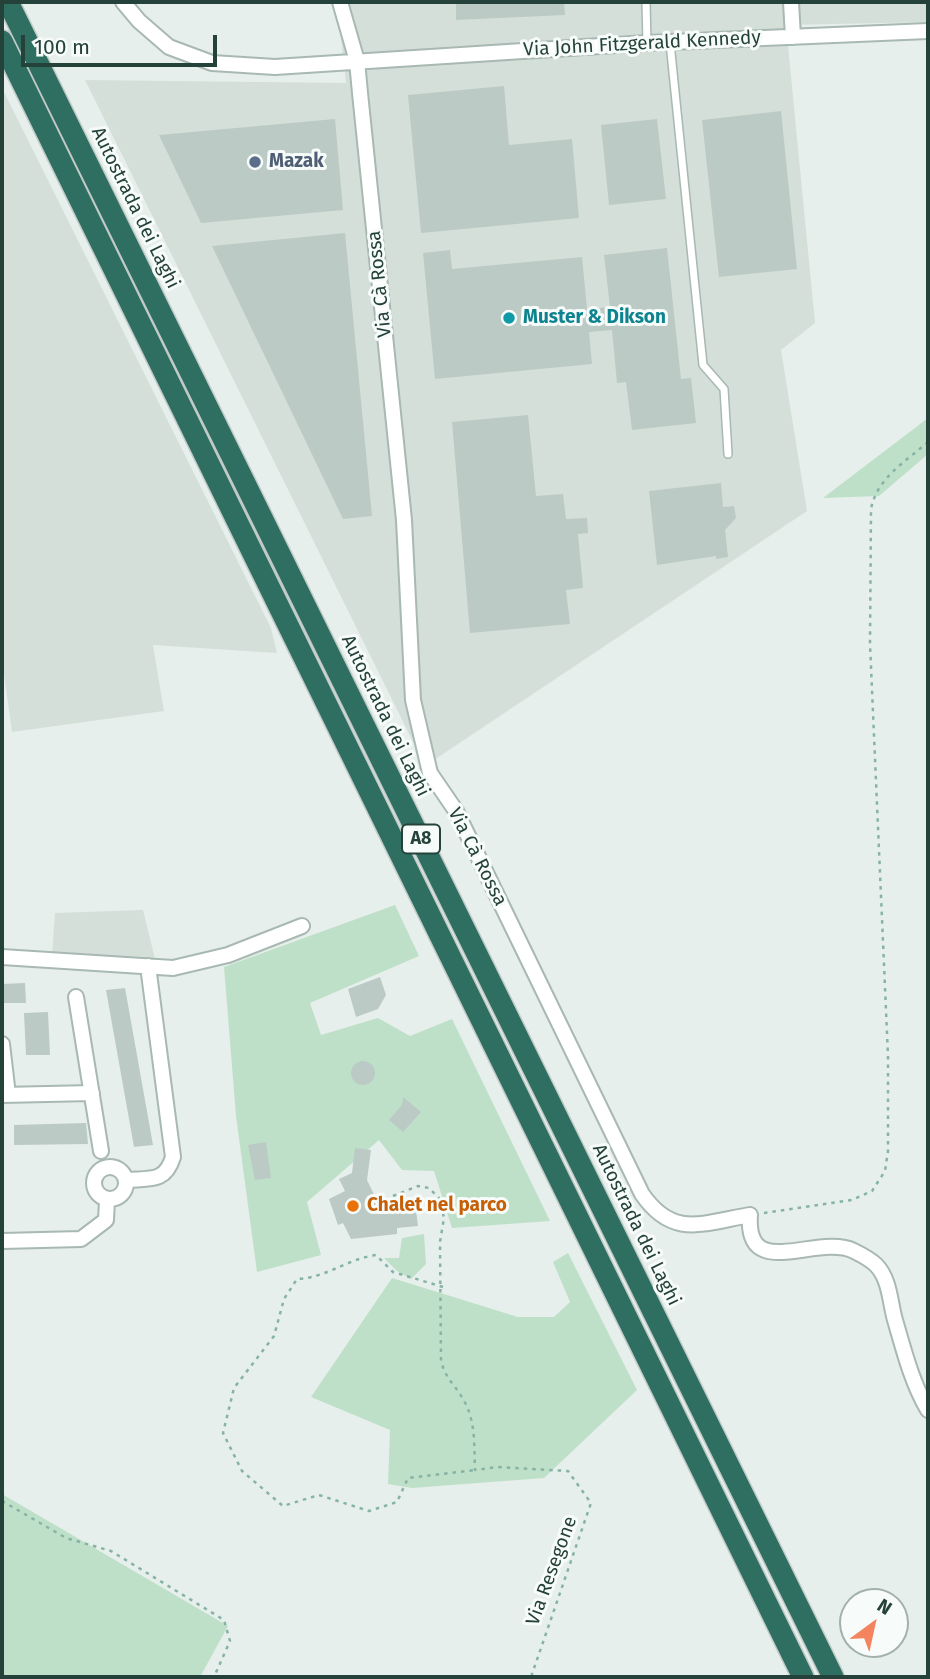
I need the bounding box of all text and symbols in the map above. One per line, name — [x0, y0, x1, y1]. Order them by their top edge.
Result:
scale bar — [24, 21, 220, 65]
street label: Via John Fitzgerald Kennedy — [523, 26, 761, 62]
text: 100 m — [34, 34, 90, 60]
street label: Autostrada dei Laghi — [86, 123, 184, 293]
place label: Mazak — [269, 151, 324, 173]
marker: Mazak — [247, 154, 263, 170]
street label: Via Cà Rossa — [363, 230, 397, 338]
place label: Muster & Dikson — [523, 307, 666, 329]
marker: Muster & Dikson — [501, 310, 517, 326]
street label: Autostrada dei Laghi — [336, 631, 434, 801]
street label: Via Cà Rossa — [443, 804, 511, 910]
road number: A8 — [402, 824, 440, 854]
street label: Autostrada dei Laghi — [587, 1140, 685, 1310]
place label: Chalet nel parco — [367, 1195, 507, 1217]
marker: Chalet nel parco — [345, 1198, 361, 1214]
street label: Via Resegone — [522, 1513, 582, 1629]
north arrow — [839, 1588, 909, 1658]
text: N — [873, 1594, 896, 1620]

